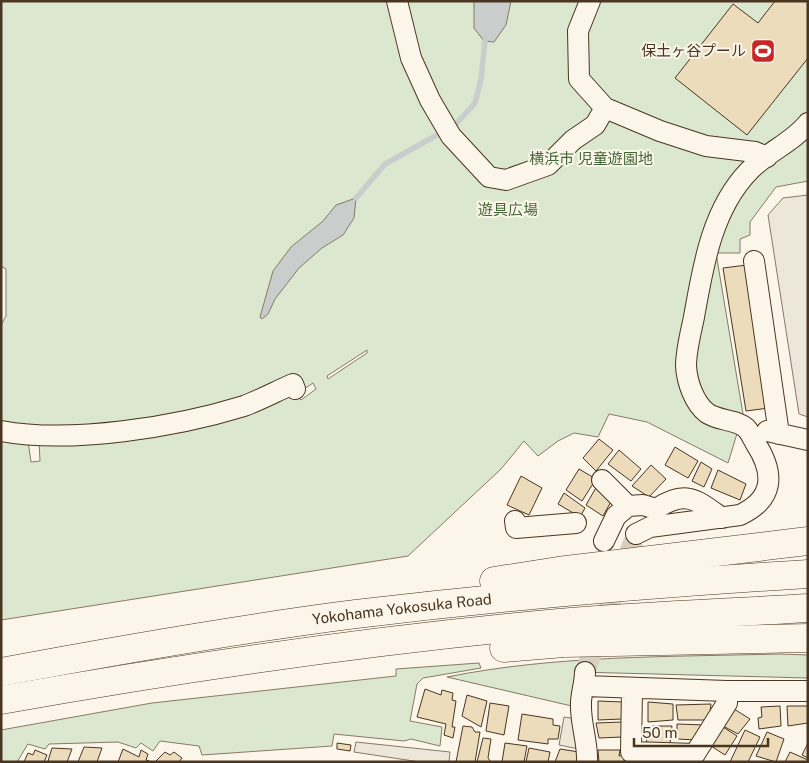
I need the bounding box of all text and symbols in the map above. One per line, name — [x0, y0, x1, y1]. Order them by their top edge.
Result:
sports icon: 保土ヶ谷プール — [750, 38, 776, 64]
place label: 保土ヶ谷プール — [641, 42, 746, 59]
park label: 横浜市 児童遊園地 — [529, 150, 653, 167]
park label: 遊具広場 — [478, 201, 538, 218]
street label: Yokohama Yokosuka Road — [311, 590, 492, 628]
scale bar — [634, 716, 768, 748]
text: 50 m — [642, 724, 677, 741]

